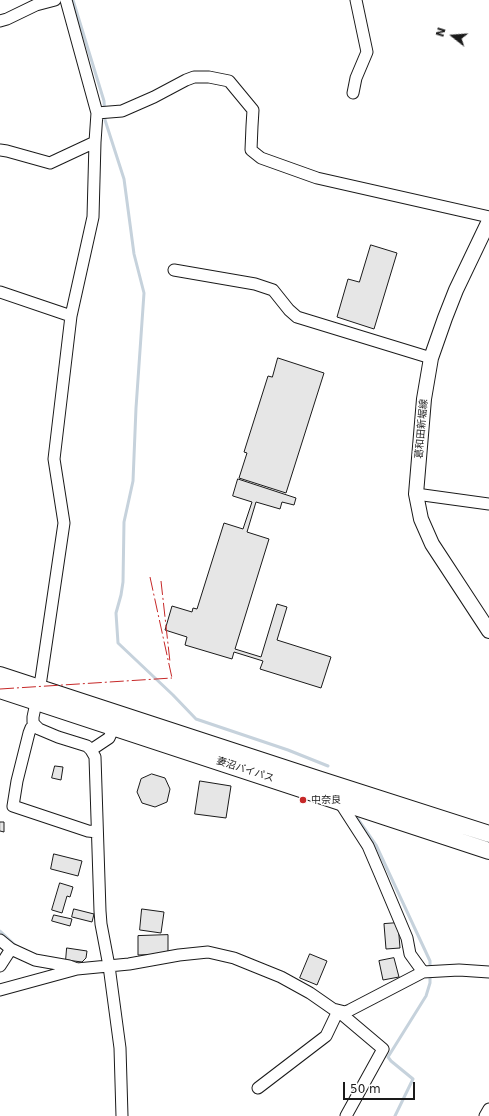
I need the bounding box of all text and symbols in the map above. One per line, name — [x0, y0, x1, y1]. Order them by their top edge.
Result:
north arrow — [433, 16, 473, 56]
text: N — [433, 26, 449, 39]
street label: 葛和田新堀線 — [413, 399, 431, 459]
street label: 妻沼バイパス — [215, 755, 275, 785]
place label: 中奈良 — [311, 794, 341, 806]
marker: 中奈良 — [298, 795, 308, 805]
scale bar — [345, 1074, 417, 1100]
text: 50 m — [350, 1082, 381, 1096]

